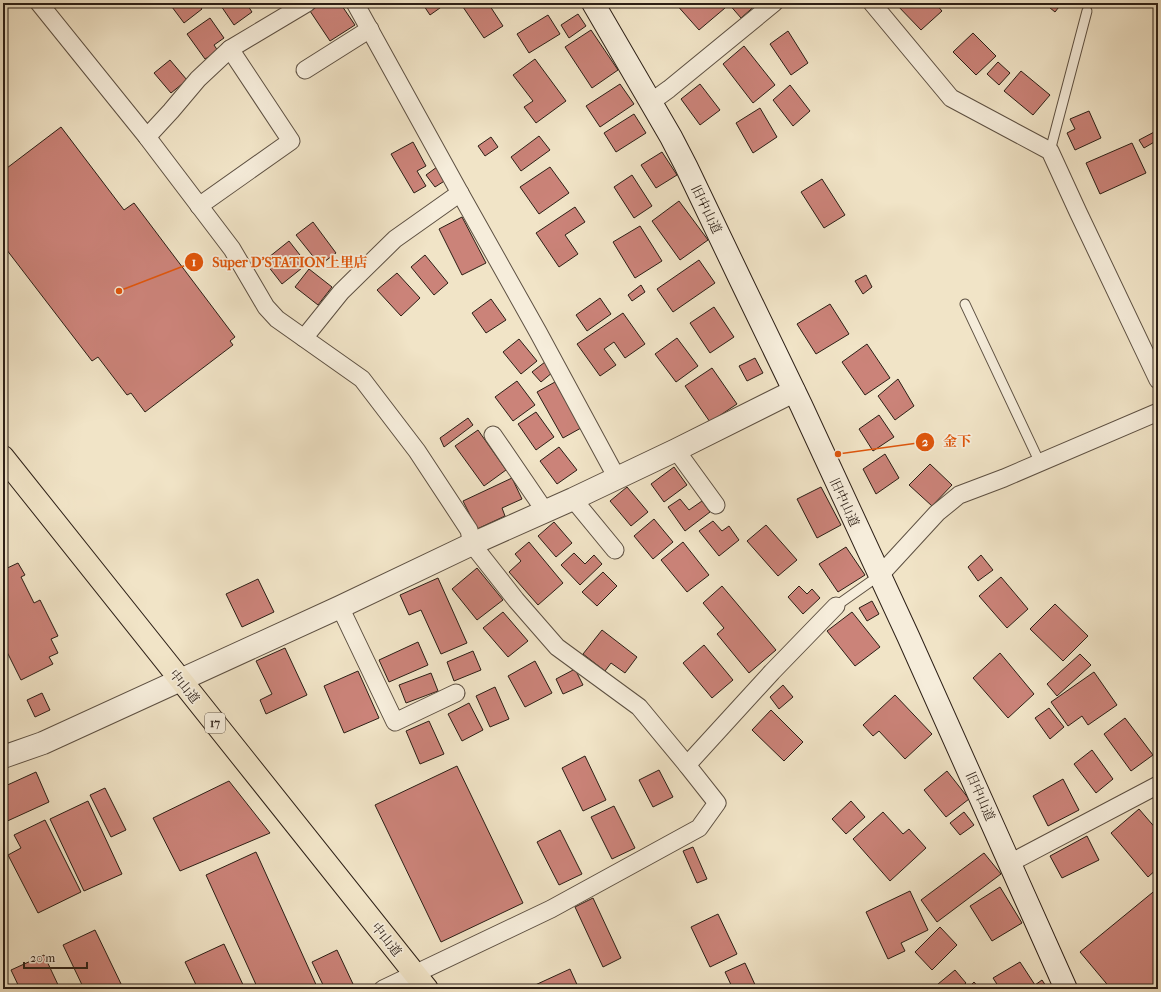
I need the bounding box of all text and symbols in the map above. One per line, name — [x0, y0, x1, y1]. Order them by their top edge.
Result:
street label: 旧中山道 — [688, 183, 725, 236]
callout: Super D'STATION上里店 — [184, 249, 376, 275]
text: Super D'STATION上里店 — [212, 254, 368, 271]
text: 1 — [192, 255, 196, 269]
callout: 金下 — [915, 429, 979, 455]
text: 金下 — [943, 433, 971, 450]
text: 2 — [922, 435, 929, 449]
street label: 旧中山道 — [827, 475, 862, 529]
street label: 中山道 — [167, 666, 203, 706]
road number: 17 — [205, 713, 225, 733]
street label: 旧中山道 — [963, 769, 998, 823]
street label: 中山道 — [369, 919, 405, 959]
scale bar — [24, 944, 87, 970]
text: 20 m — [30, 951, 55, 965]

